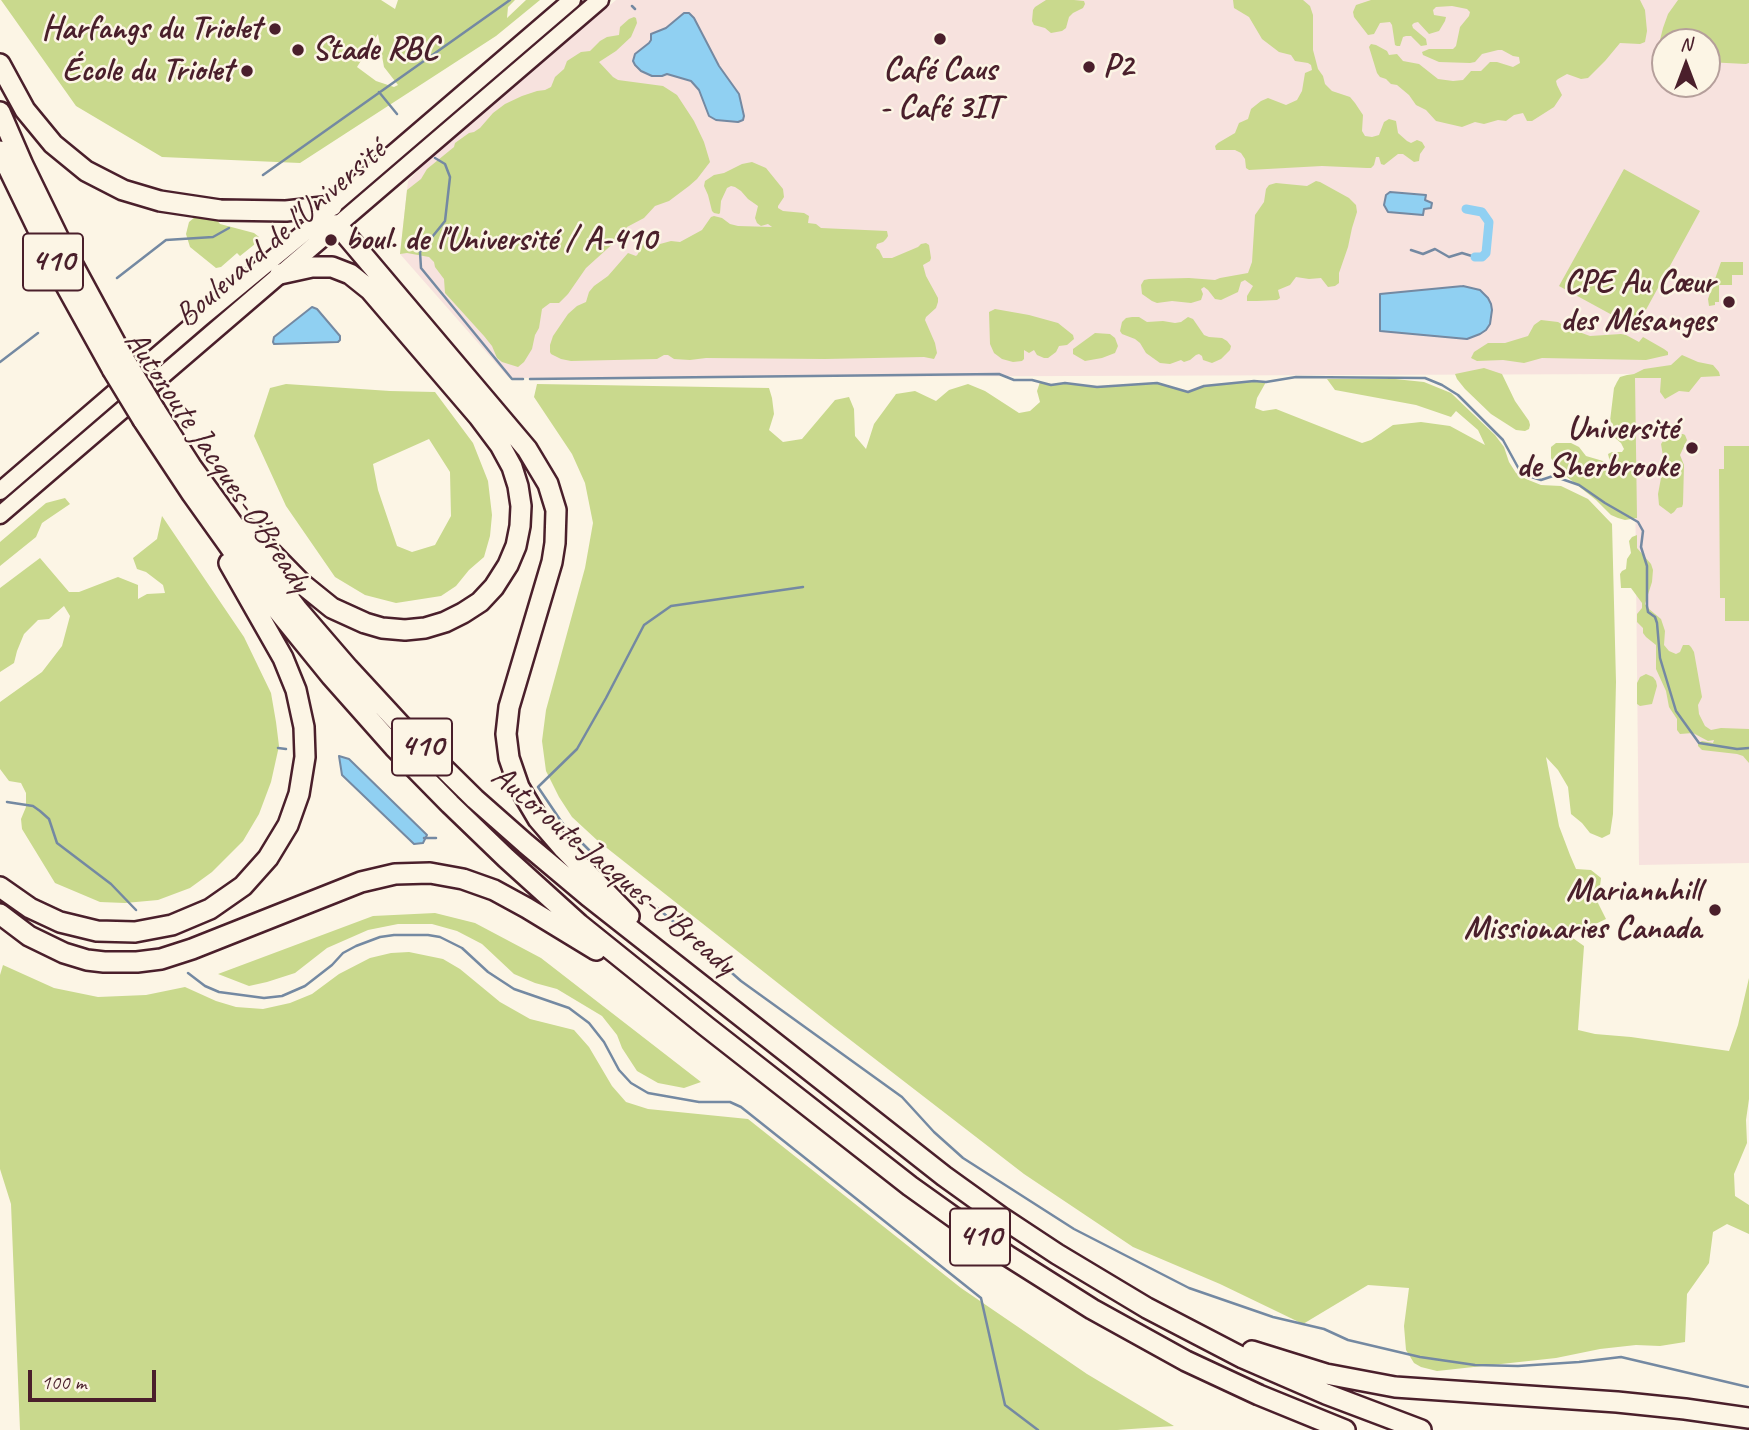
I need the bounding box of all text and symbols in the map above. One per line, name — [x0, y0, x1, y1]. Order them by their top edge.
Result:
place label: Harfangs du Triolet — [41, 9, 261, 49]
marker: Harfangs du Triolet — [267, 21, 283, 37]
north arrow — [1651, 28, 1721, 98]
place label: Stade RBC — [312, 30, 438, 70]
marker: Café Caus - Café 3IT — [932, 31, 948, 47]
text: N — [1680, 32, 1692, 56]
marker: Stade RBC — [290, 42, 306, 58]
place label: P2 — [1103, 47, 1133, 87]
place label: Café Caus - Café 3IT — [879, 50, 1001, 128]
place label: École du Triolet — [62, 51, 233, 91]
marker: P2 — [1081, 59, 1097, 75]
marker: École du Triolet — [239, 63, 255, 79]
street label: Boulevard de l'Université — [168, 132, 394, 336]
place label: boul. de l'Université / A-410 — [345, 220, 656, 260]
marker: boul. de l'Université / A-410 — [323, 232, 339, 248]
road number: 410 — [23, 234, 83, 290]
place label: CPE Au Cœur des Mésanges — [1560, 263, 1715, 341]
marker: CPE Au Cœur des Mésanges — [1721, 294, 1737, 310]
street label: Autoroute Jacques-O'Bready — [115, 324, 319, 600]
place label: Université de Sherbrooke — [1516, 409, 1678, 487]
marker: Université de Sherbrooke — [1684, 440, 1700, 456]
road number: 410 — [392, 718, 452, 776]
street label: Autoroute Jacques-O'Bready — [483, 757, 743, 985]
place label: Mariannhill Missionaries Canada — [1464, 871, 1701, 949]
marker: Mariannhill Missionaries Canada — [1707, 902, 1723, 918]
road number: 410 — [950, 1208, 1010, 1266]
scale bar — [32, 1356, 159, 1400]
text: 100 m — [41, 1369, 86, 1395]

